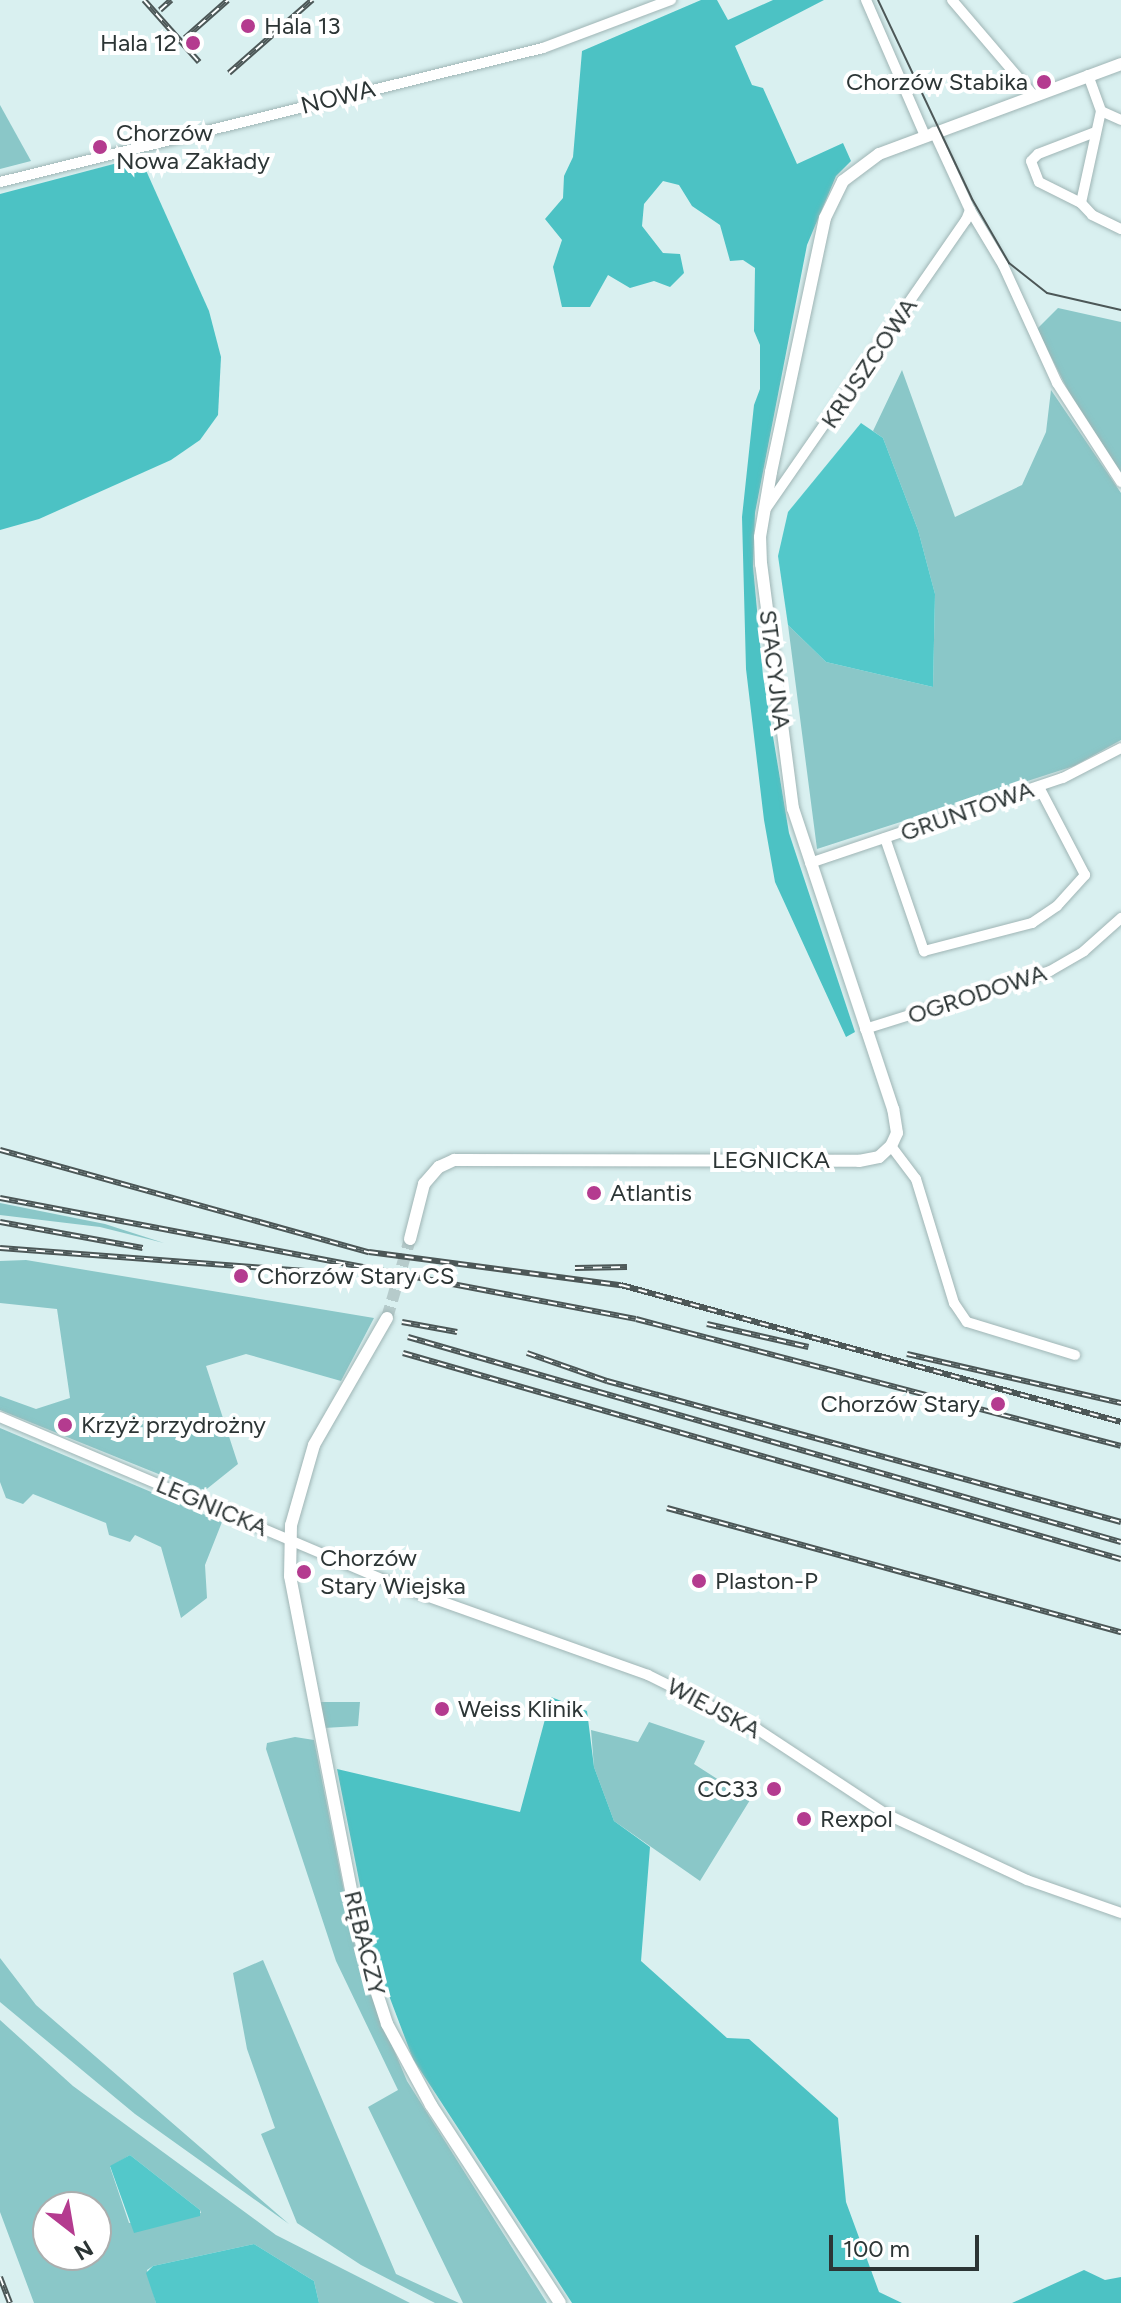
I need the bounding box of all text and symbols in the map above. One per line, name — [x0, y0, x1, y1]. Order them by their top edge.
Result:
place label: Hala 13 — [264, 12, 341, 40]
marker: Hala 13 — [239, 17, 257, 35]
place label: Hala 12 — [100, 29, 177, 57]
marker: Hala 12 — [184, 34, 202, 52]
place label: Chorzów Stabika — [846, 68, 1028, 96]
marker: Chorzów Stabika — [1035, 73, 1053, 91]
street label: NOWA — [298, 74, 378, 120]
place label: Chorzów Nowa Zakłady — [116, 119, 270, 175]
marker: Chorzów Nowa Zakłady — [91, 138, 109, 156]
street label: KRUSZCOWA — [815, 292, 923, 434]
street label: STACYJNA — [753, 608, 797, 732]
street label: GRUNTOWA — [897, 775, 1037, 847]
street label: OGRODOWA — [904, 958, 1050, 1030]
street label: LEGNICKA — [712, 1146, 830, 1174]
place label: Atlantis — [610, 1179, 692, 1207]
marker: Atlantis — [585, 1184, 603, 1202]
place label: Chorzów Stary CS — [257, 1262, 455, 1290]
marker: Chorzów Stary CS — [232, 1267, 250, 1285]
place label: Chorzów Stary — [820, 1390, 980, 1418]
marker: Chorzów Stary — [987, 1393, 1009, 1415]
place label: Krzyż przydrożny — [81, 1411, 266, 1439]
marker: Krzyż przydrożny — [56, 1416, 74, 1434]
street label: LEGNICKA — [152, 1470, 272, 1542]
place label: Chorzów Stary Wiejska — [320, 1544, 466, 1600]
marker: Chorzów Stary Wiejska — [295, 1563, 313, 1581]
place label: Plaston-P — [715, 1567, 818, 1595]
marker: Plaston-P — [690, 1572, 708, 1590]
street label: WIEJSKA — [662, 1671, 766, 1745]
place label: Weiss Klinik — [458, 1695, 583, 1723]
marker: Weiss Klinik — [433, 1700, 451, 1718]
place label: CC33 — [697, 1775, 758, 1803]
marker: CC33 — [765, 1780, 783, 1798]
place label: Rexpol — [820, 1805, 893, 1833]
marker: Rexpol — [795, 1810, 813, 1828]
street label: RĘBACZY — [338, 1888, 392, 1998]
north arrow — [32, 2191, 112, 2271]
scale bar — [833, 2219, 983, 2269]
text: N — [69, 2234, 98, 2266]
text: 100 m — [843, 2234, 910, 2263]

